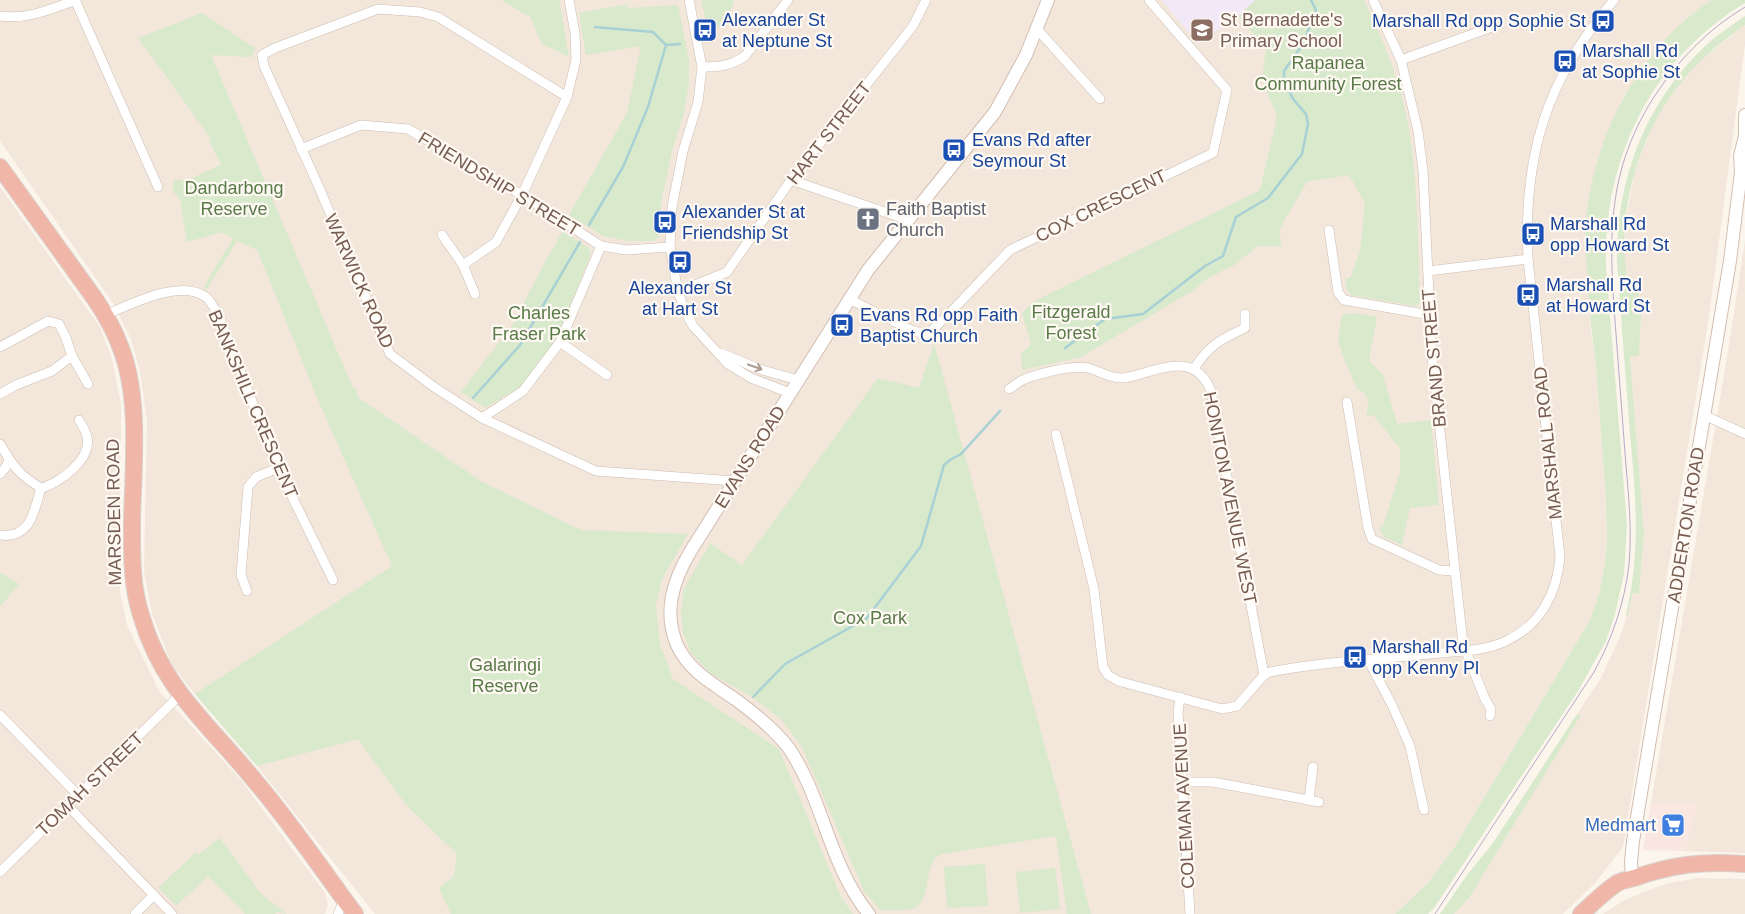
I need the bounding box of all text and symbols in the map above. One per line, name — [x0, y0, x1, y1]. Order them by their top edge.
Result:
bus stop icon: Marshall Rd opp Sophie St — [1590, 8, 1616, 34]
place label: Alexander St at Neptune St — [722, 10, 832, 51]
place label: St Bernadette's Primary School — [1220, 10, 1343, 51]
place label: Marshall Rd opp Sophie St — [1372, 11, 1586, 31]
bus stop icon: Alexander St at Neptune St — [692, 17, 718, 43]
school or university icon: St Bernadette's Primary School — [1189, 17, 1215, 43]
place label: Marshall Rd at Sophie St — [1582, 41, 1680, 82]
bus stop icon: Marshall Rd at Sophie St — [1552, 48, 1578, 74]
park label: Rapanea Community Forest — [1254, 53, 1402, 94]
street label: HART STREET — [783, 78, 875, 188]
street label: FRIENDSHIP STREET — [415, 128, 583, 240]
place label: Evans Rd after Seymour St — [972, 130, 1091, 171]
bus stop icon: Evans Rd after Seymour St — [941, 137, 967, 163]
street label: COX CRESCENT — [1032, 166, 1170, 246]
park label: Dandarbong Reserve — [184, 178, 284, 219]
place label: Faith Baptist Church — [886, 199, 986, 240]
place label: Alexander St at Friendship St — [682, 202, 805, 243]
church icon: Faith Baptist Church — [855, 206, 881, 232]
bus stop icon: Alexander St at Friendship St — [652, 209, 678, 235]
street label: WARWICK ROAD — [320, 211, 398, 351]
place label: Marshall Rd opp Howard St — [1550, 214, 1669, 255]
bus stop icon: Marshall Rd opp Howard St — [1520, 221, 1546, 247]
bus stop icon: Alexander St at Hart St — [667, 249, 693, 275]
place label: Marshall Rd at Howard St — [1546, 275, 1650, 316]
place label: Alexander St at Hart St — [628, 278, 732, 319]
bus stop icon: Marshall Rd at Howard St — [1515, 282, 1541, 308]
street label: BRAND STREET — [1418, 288, 1450, 428]
park label: Fitzgerald Forest — [1031, 302, 1111, 343]
park label: Charles Fraser Park — [492, 303, 587, 344]
place label: Evans Rd opp Faith Baptist Church — [860, 305, 1018, 346]
street label: BANKSHILL CRESCENT — [204, 307, 302, 501]
bus stop icon: Evans Rd opp Faith Baptist Church — [829, 312, 855, 338]
one-way arrow — [747, 363, 763, 372]
street label: MARSHALL ROAD — [1530, 366, 1566, 520]
street label: HONITON AVENUE WEST — [1200, 390, 1260, 606]
street label: EVANS ROAD — [711, 402, 789, 512]
street label: MARSDEN ROAD — [103, 438, 125, 586]
street label: ADDERTON ROAD — [1664, 446, 1708, 604]
park label: Cox Park — [833, 608, 908, 628]
place label: Marshall Rd opp Kenny Pl — [1372, 637, 1479, 678]
bus stop icon: Marshall Rd opp Kenny Pl — [1342, 644, 1368, 670]
park label: Galaringi Reserve — [469, 655, 541, 696]
street label: COLEMAN AVENUE — [1170, 723, 1198, 889]
street label: TOMAH STREET — [32, 728, 148, 840]
supermarket icon: Medmart — [1660, 812, 1686, 838]
place label: Medmart — [1585, 815, 1656, 835]

